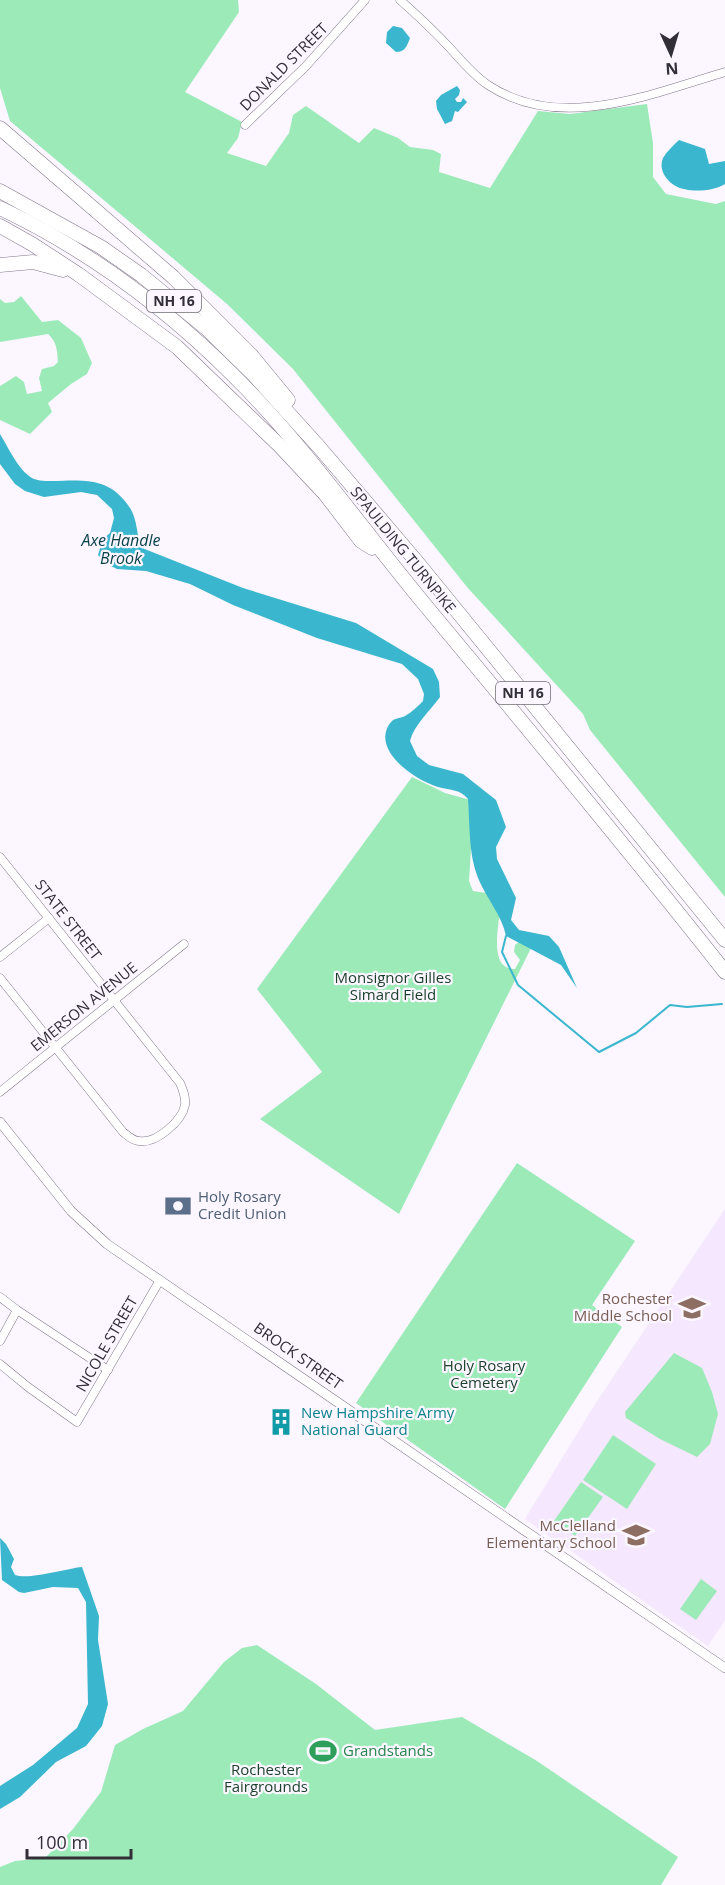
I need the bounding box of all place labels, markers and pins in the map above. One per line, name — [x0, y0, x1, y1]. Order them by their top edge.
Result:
place label: Holy Rosary Credit Union — [198, 1186, 286, 1223]
bank icon: Holy Rosary Credit Union — [163, 1191, 193, 1221]
place label: Rochester Middle School — [574, 1288, 672, 1325]
school or university icon: Rochester Middle School — [677, 1293, 707, 1323]
place label: New Hampshire Army National Guard — [301, 1402, 455, 1439]
building icon: New Hampshire Army National Guard — [266, 1407, 296, 1437]
place label: McClelland Elementary School — [486, 1515, 616, 1552]
school or university icon: McClelland Elementary School — [621, 1520, 651, 1550]
sports icon: Grandstands — [308, 1736, 338, 1766]
place label: Grandstands — [343, 1740, 433, 1760]

